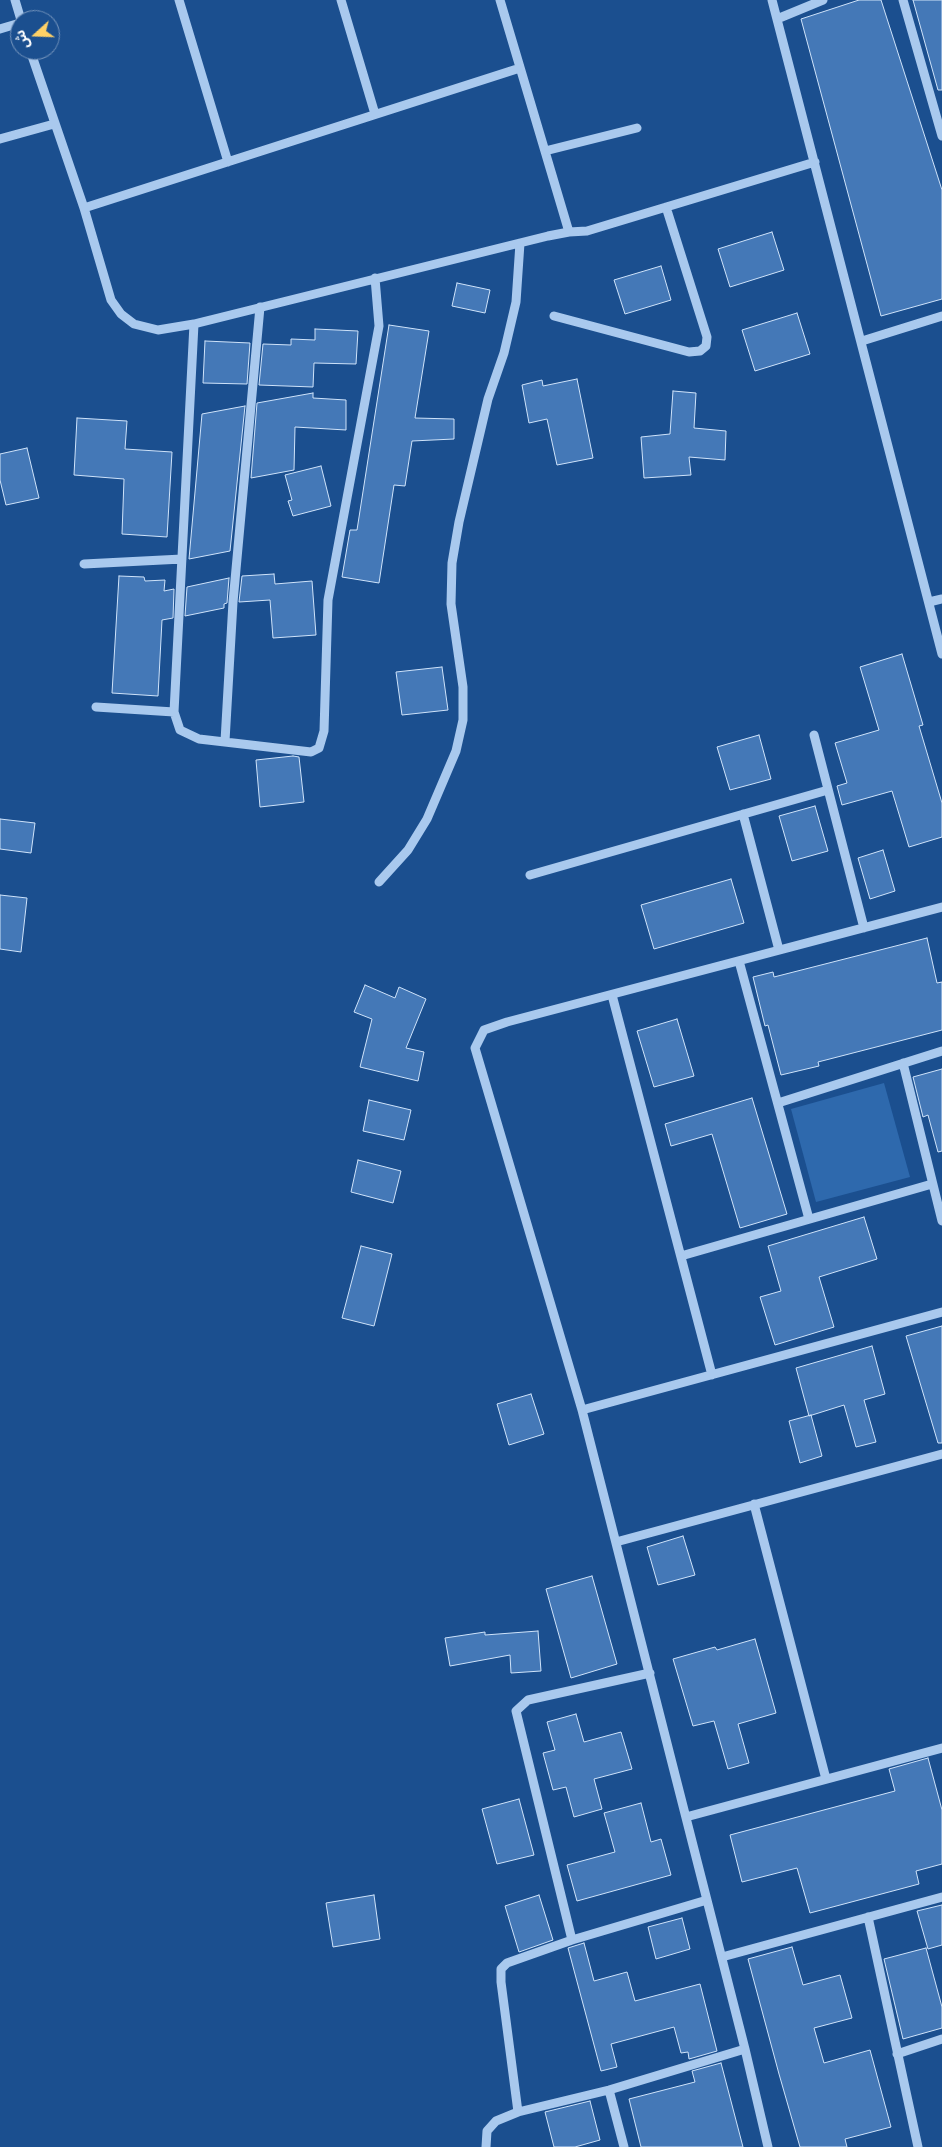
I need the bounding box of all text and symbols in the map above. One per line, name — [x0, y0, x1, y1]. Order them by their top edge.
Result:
north arrow — [10, 10, 60, 60]
text: ش — [11, 28, 33, 52]

